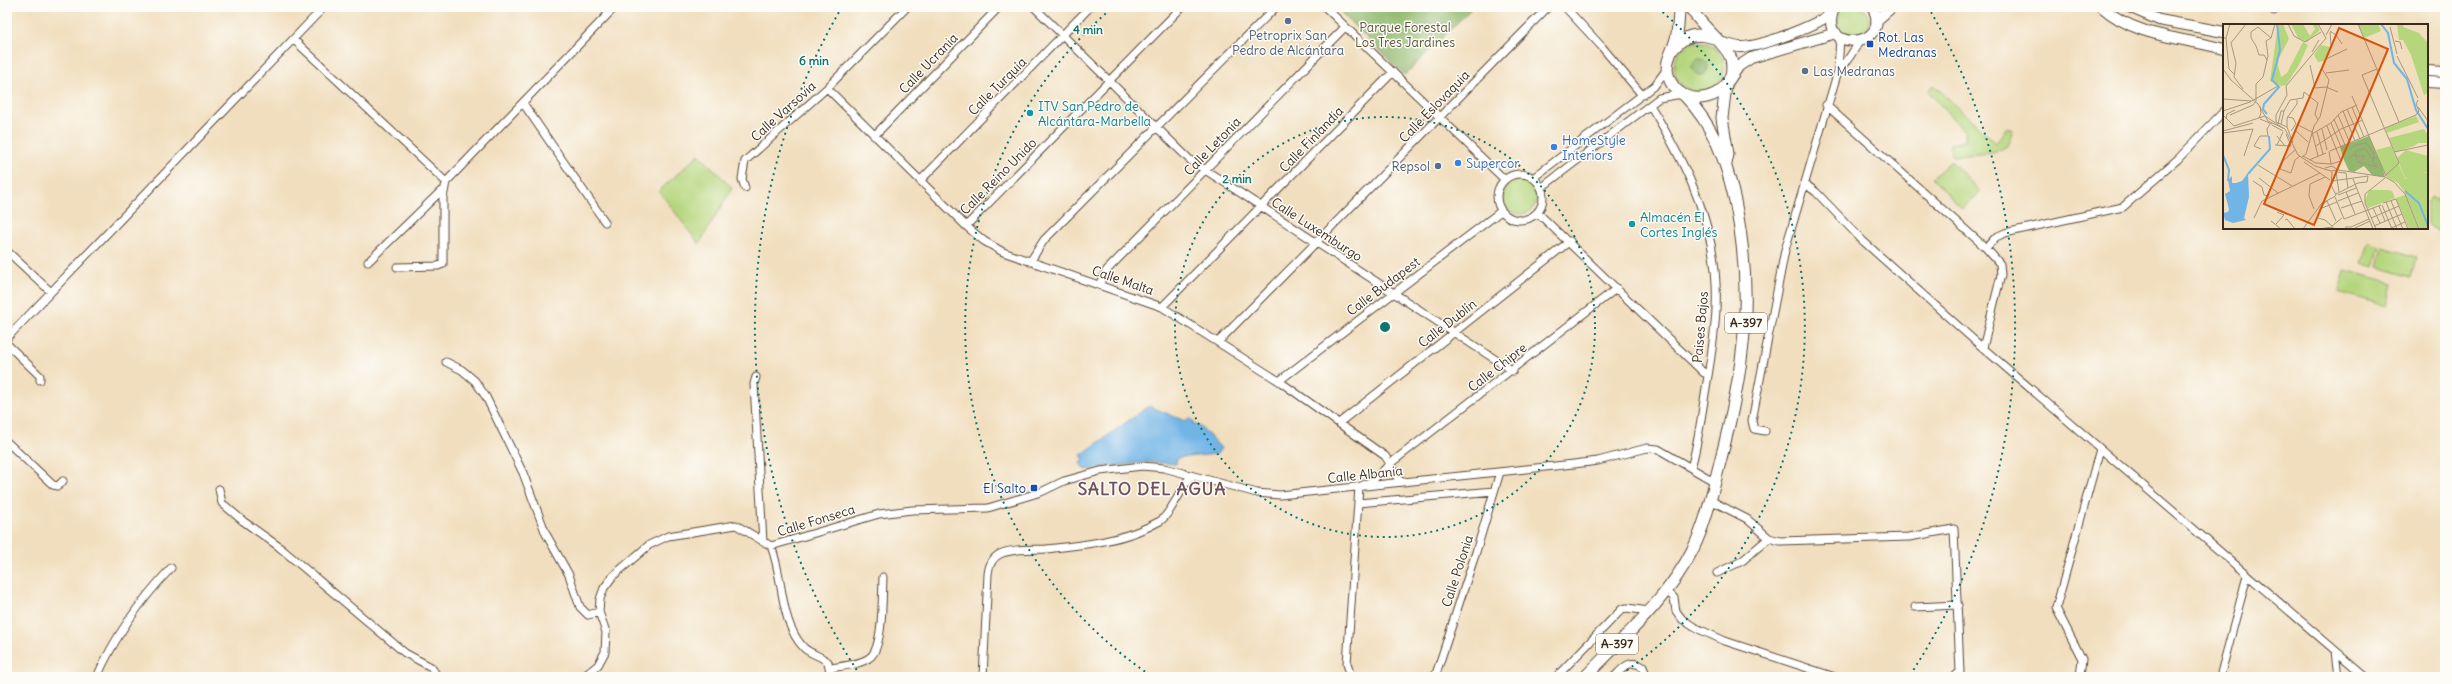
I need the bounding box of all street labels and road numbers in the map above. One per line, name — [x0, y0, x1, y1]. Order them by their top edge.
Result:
street label: Calle Ucrania — [895, 30, 961, 97]
street label: Calle Turquía — [965, 54, 1030, 119]
street label: Calle Eslovaquia — [1395, 67, 1473, 146]
street label: Calle Varsovia — [747, 78, 819, 145]
street label: Calle Finlandia — [1276, 103, 1347, 176]
street label: Calle Letonia — [1180, 113, 1245, 179]
street label: Calle Reino Unido — [956, 134, 1040, 218]
street label: Calle Luxemburgo — [1268, 194, 1365, 265]
street label: Calle Budapest — [1343, 253, 1424, 320]
street label: Calle Malta — [1090, 262, 1156, 299]
street label: Paises Bajos — [1689, 290, 1712, 364]
street label: Calle Dublín — [1415, 295, 1480, 351]
road number: A-397 — [1725, 313, 1767, 333]
street label: Calle Chipre — [1464, 339, 1530, 396]
street label: Calle Albania — [1327, 462, 1403, 487]
street label: Calle Fonseca — [775, 501, 857, 540]
street label: Calle Polonia — [1438, 533, 1477, 609]
road number: A-397 — [1596, 634, 1638, 654]

